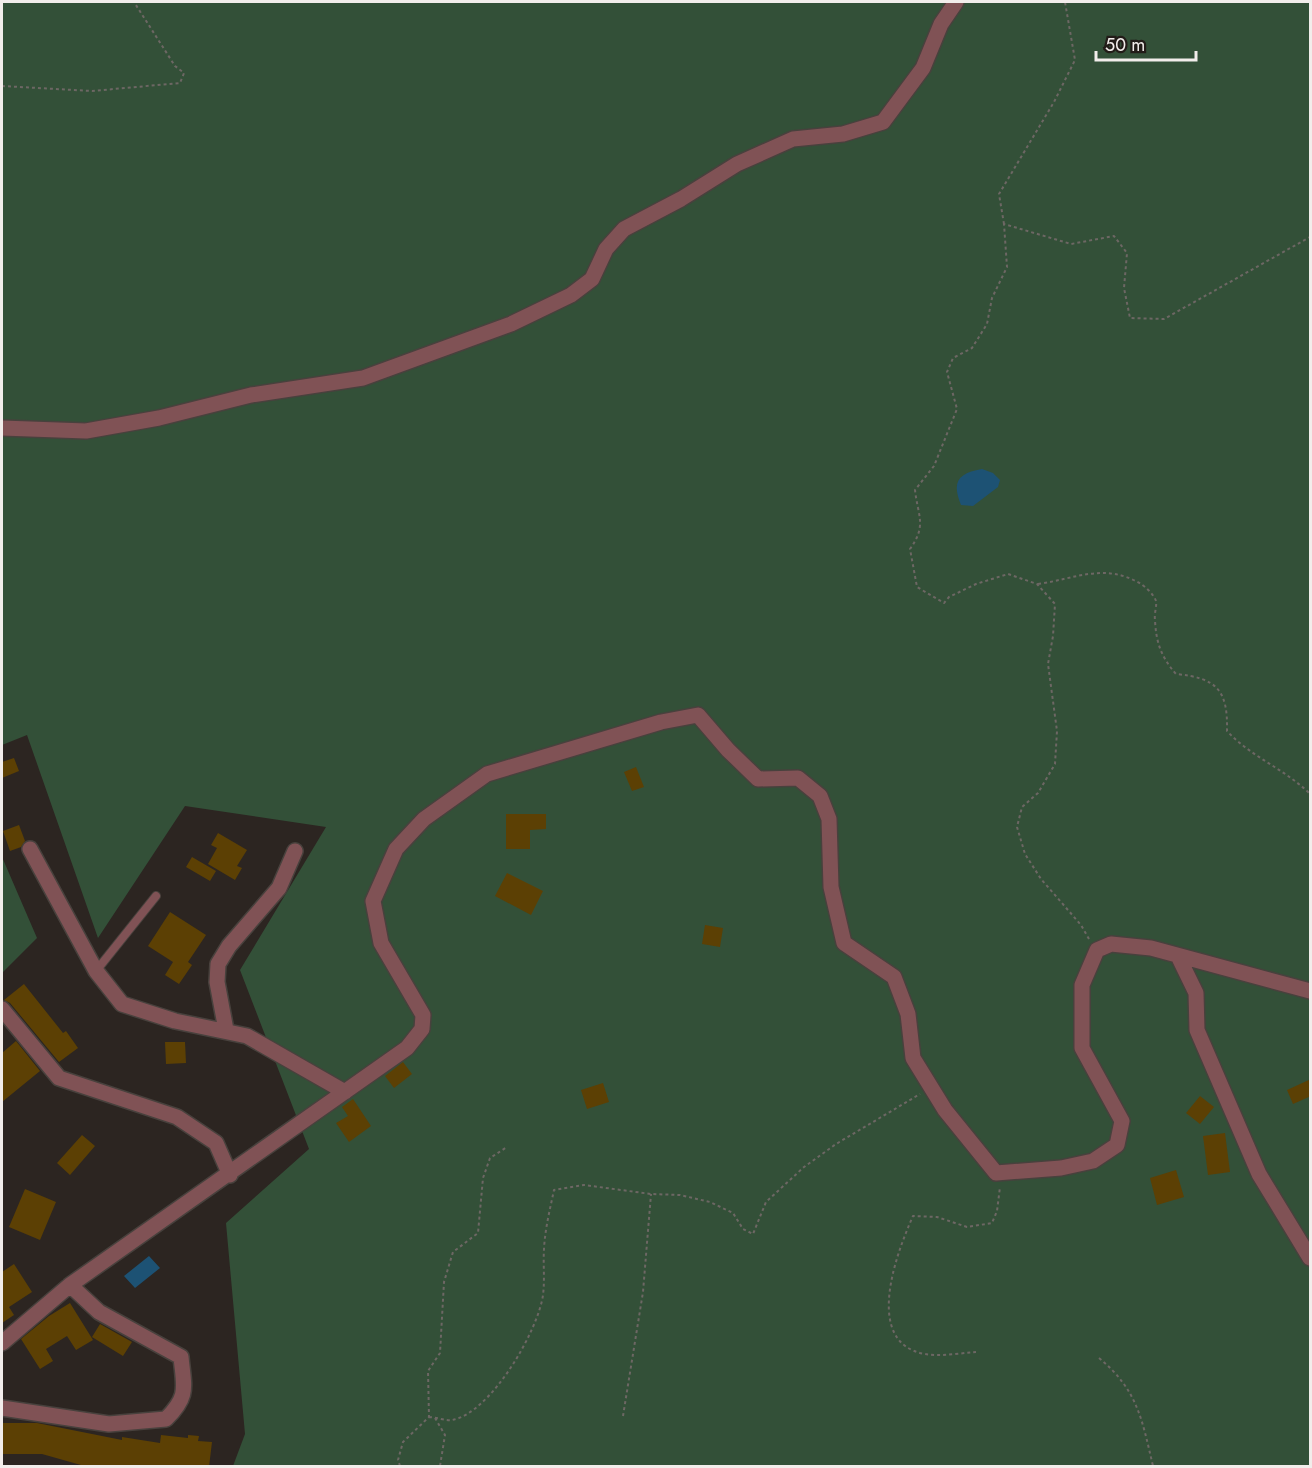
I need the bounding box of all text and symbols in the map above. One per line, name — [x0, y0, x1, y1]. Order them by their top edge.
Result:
scale bar — [1096, 24, 1196, 62]
text: 50 m — [1105, 32, 1145, 58]

